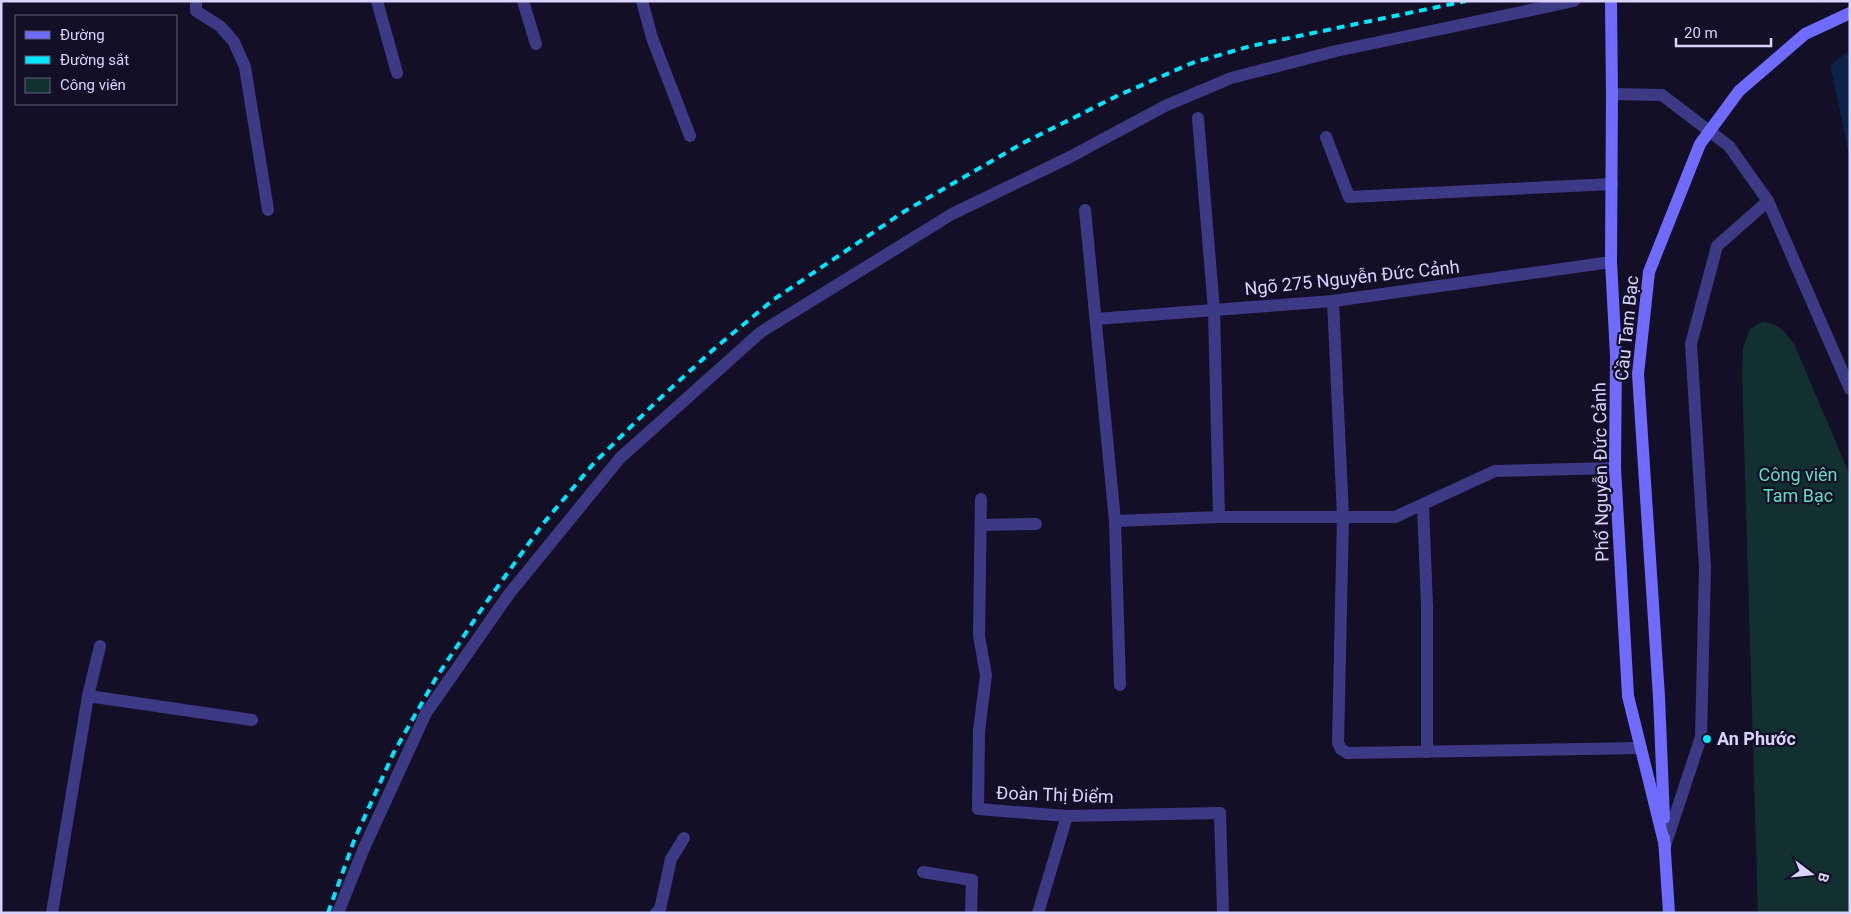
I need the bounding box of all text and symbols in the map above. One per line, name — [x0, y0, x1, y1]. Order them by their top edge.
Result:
legend — [15, 15, 178, 105]
scale bar — [1676, 15, 1771, 47]
text: 20 m — [1684, 24, 1718, 42]
text: Đường — [60, 26, 105, 44]
text: Đường sắt — [60, 51, 129, 69]
text: Công viên — [60, 76, 126, 94]
street label: Ngõ 275 Nguyễn Đức Cảnh — [1243, 256, 1461, 299]
street label: Cầu Tam Bạc — [1611, 274, 1642, 382]
street label: Phố Nguyễn Đức Cảnh — [1588, 382, 1613, 562]
park label: Công viên Tam Bạc — [1758, 464, 1838, 506]
place label: An Phước — [1717, 728, 1796, 749]
marker: An Phước — [1701, 733, 1713, 745]
street label: Đoàn Thị Điểm — [996, 782, 1114, 807]
north arrow — [1786, 849, 1836, 899]
text: B — [1815, 871, 1832, 884]

